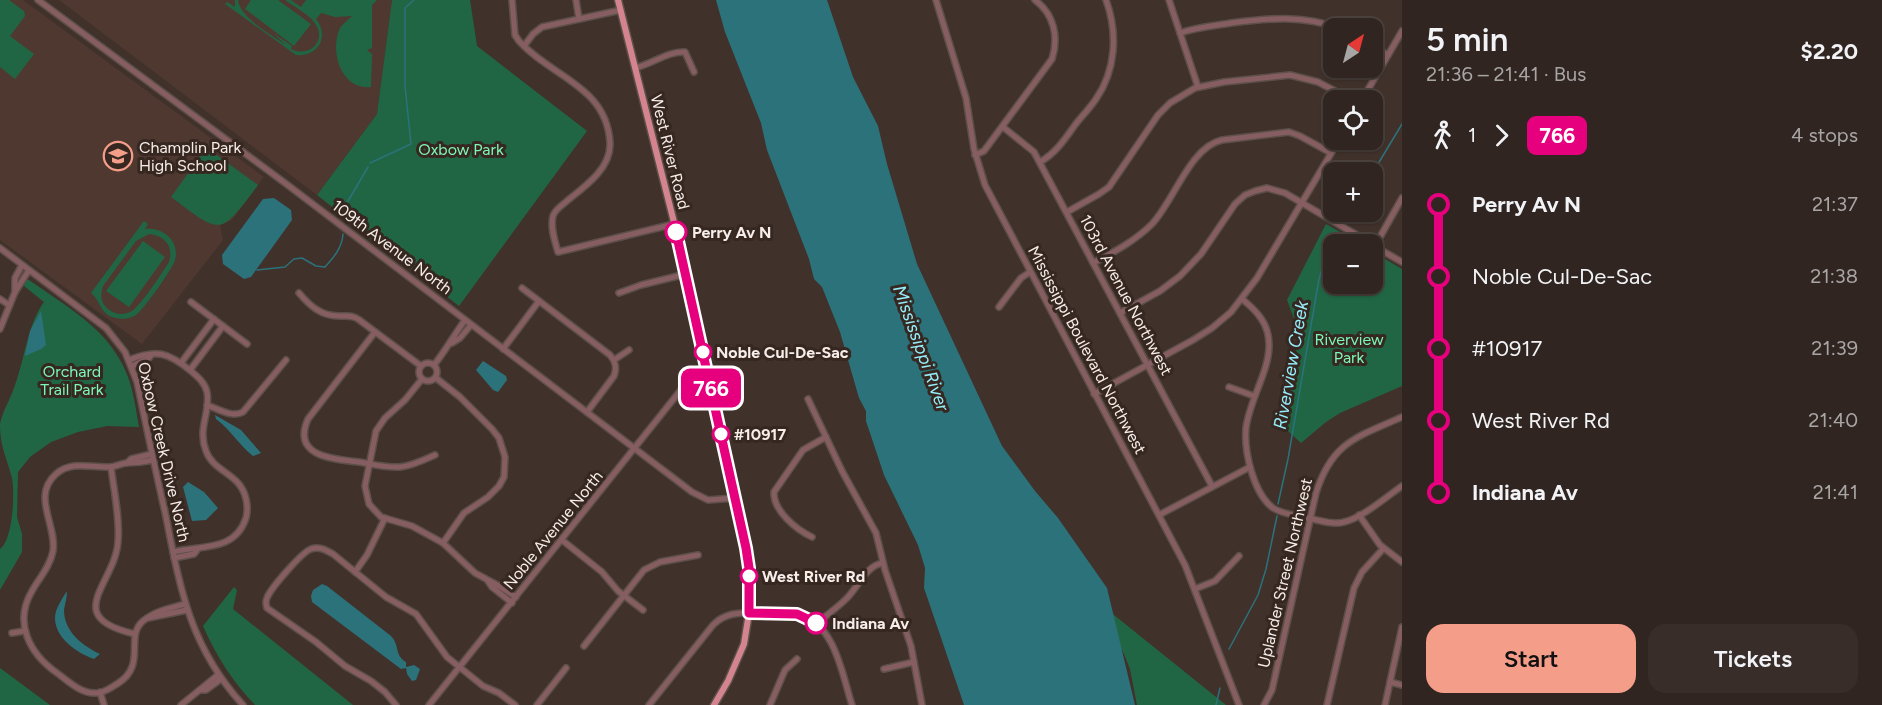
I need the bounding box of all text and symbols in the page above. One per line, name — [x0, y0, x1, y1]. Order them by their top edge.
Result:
north arrow — [1323, 18, 1383, 78]
map controls — [1323, 18, 1383, 294]
text: 5 min — [1426, 20, 1508, 59]
text: $2.20 — [1801, 38, 1858, 65]
text: 21:36 – 21:41 · Bus — [1426, 62, 1586, 86]
button: locate — [1323, 90, 1383, 150]
street label: West River Road — [647, 93, 693, 211]
icon: walk — [1426, 119, 1459, 152]
icon: forward — [1485, 119, 1518, 152]
text: 1 — [1468, 123, 1476, 147]
text: 766 — [1539, 123, 1575, 148]
text: 4 stops — [1791, 123, 1858, 147]
place label: Champlin Park High School — [139, 138, 241, 175]
school or university icon: Champlin Park High School — [102, 140, 134, 172]
park label: Oxbow Park — [418, 140, 504, 159]
button: + — [1323, 162, 1383, 222]
text: Perry Av N — [1472, 191, 1581, 218]
text: 21:37 — [1812, 192, 1858, 216]
street label: 109th Avenue North — [328, 196, 456, 298]
street label: 103rd Avenue Northwest — [1076, 212, 1176, 378]
marker: Perry Av N — [665, 221, 687, 243]
place label: Perry Av N — [692, 223, 771, 242]
button: − — [1323, 234, 1383, 294]
street label: Mississippi Boulevard Northwest — [1024, 243, 1150, 457]
text: Noble Cul-De-Sac — [1472, 263, 1652, 290]
text: 21:38 — [1810, 264, 1858, 288]
water label: Mississippi River — [888, 282, 954, 415]
water label: Riverview Creek — [1269, 298, 1313, 431]
park label: Riverview Park — [1314, 330, 1384, 367]
text: #10917 — [1472, 335, 1542, 362]
text: 21:39 — [1811, 336, 1858, 360]
marker: Noble Cul-De-Sac — [694, 343, 712, 361]
place label: Noble Cul-De-Sac — [716, 343, 849, 362]
street label: Oxbow Creek Drive North — [134, 360, 194, 544]
park label: Orchard Trail Park — [40, 362, 104, 399]
line badge: 766 — [676, 368, 746, 408]
text: 766 — [693, 376, 729, 401]
text: West River Rd — [1472, 407, 1610, 434]
text: 21:40 — [1808, 408, 1858, 432]
marker: #10917 — [712, 425, 730, 443]
place label: #10917 — [734, 425, 786, 444]
street label: Noble Avenue North — [499, 467, 607, 593]
street label: Uplander Street Northwest — [1254, 476, 1316, 670]
text: Indiana Av — [1472, 479, 1578, 506]
text: 21:41 — [1813, 480, 1858, 504]
marker: West River Rd — [740, 567, 758, 585]
place label: West River Rd — [762, 567, 865, 586]
marker: Indiana Av — [805, 612, 827, 634]
place label: Indiana Av — [832, 614, 909, 633]
button: Start — [1426, 624, 1636, 693]
button: Tickets — [1648, 624, 1858, 693]

